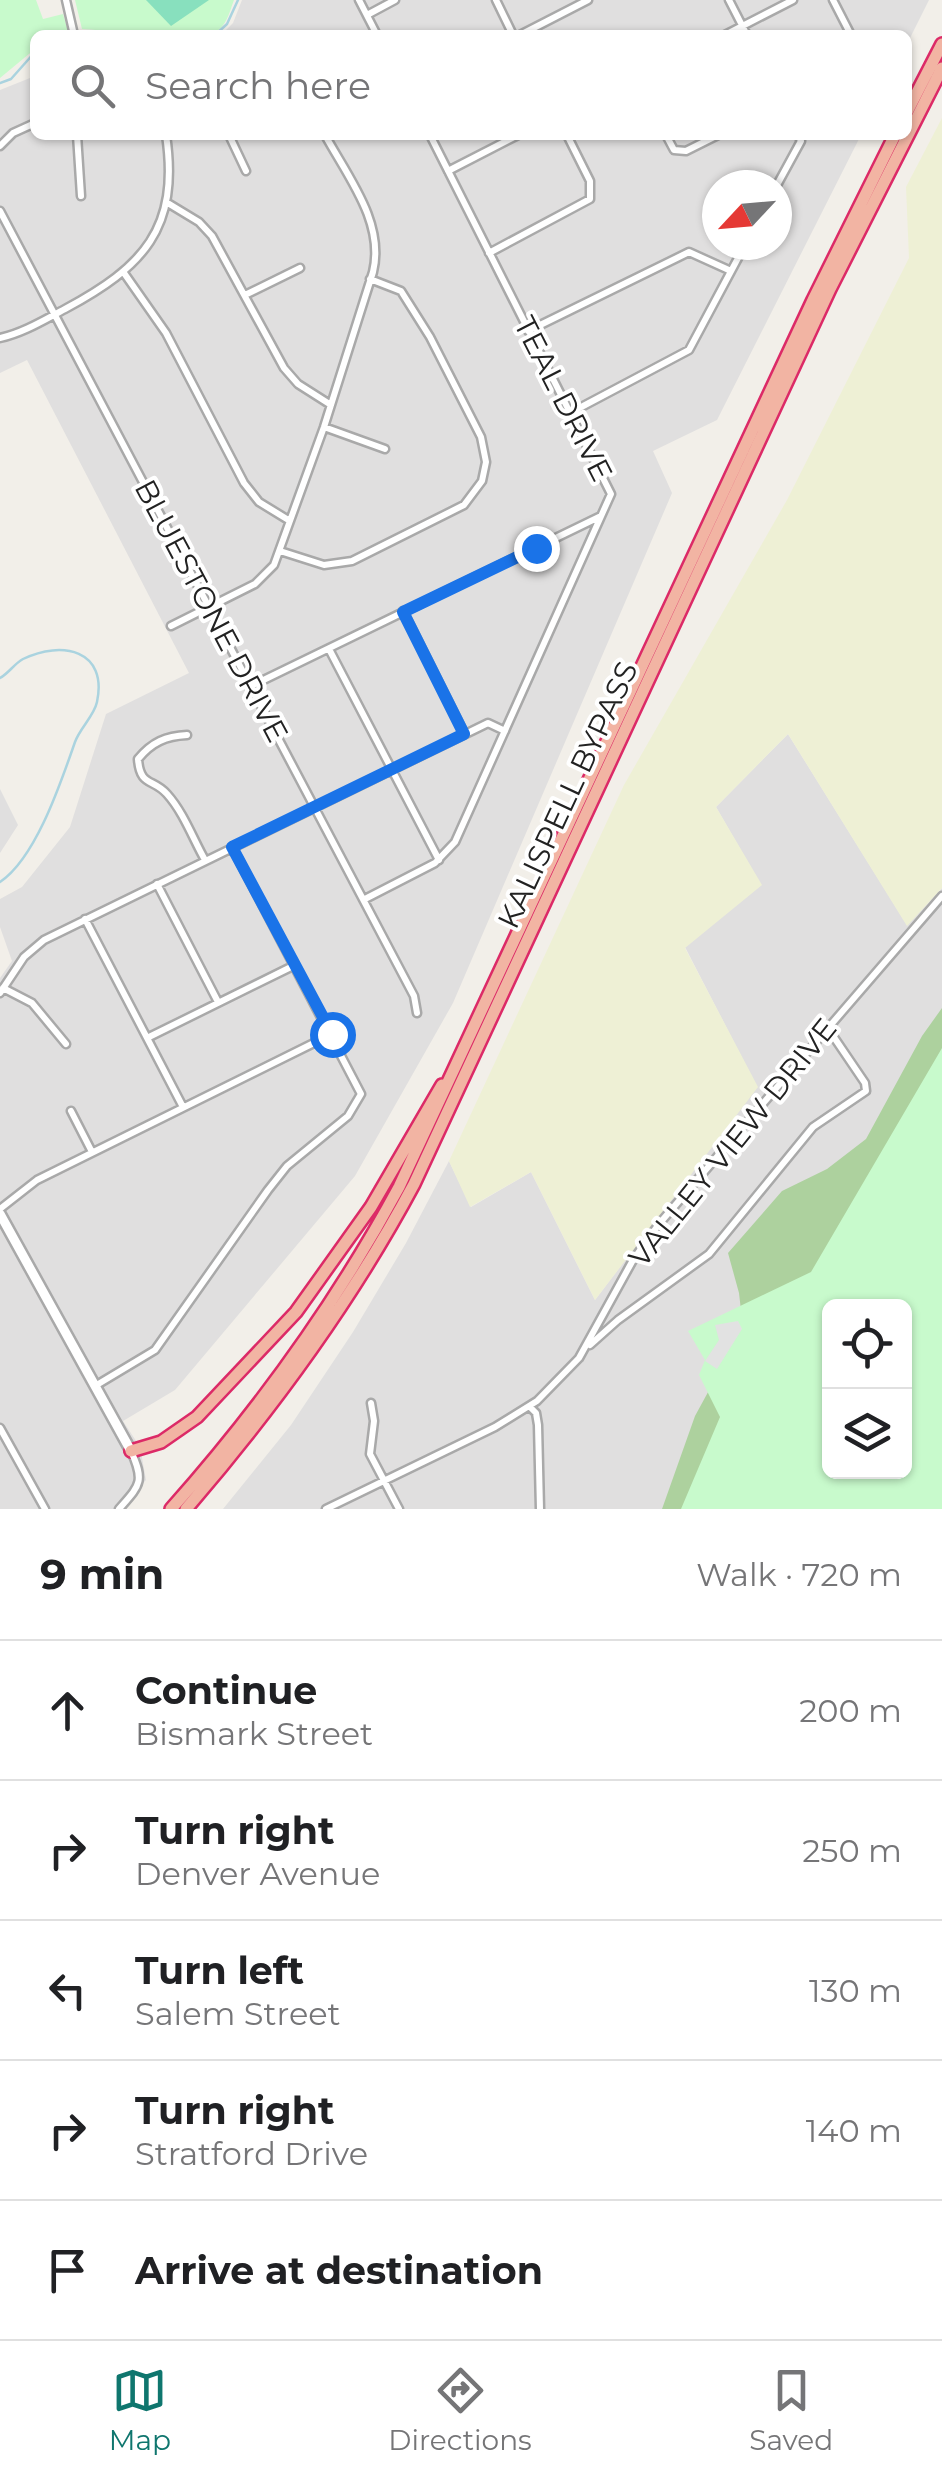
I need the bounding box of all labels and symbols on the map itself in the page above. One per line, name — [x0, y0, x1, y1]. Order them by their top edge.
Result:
north arrow — [702, 170, 792, 260]
street label: TEAL DRIVE — [506, 310, 621, 487]
street label: BLUESTONE DRIVE — [127, 473, 296, 748]
route end — [514, 526, 560, 572]
street label: KALISPELL BYPASS — [489, 655, 646, 934]
street label: VALLEY VIEW DRIVE — [621, 1011, 844, 1275]
route start — [310, 1012, 356, 1058]

